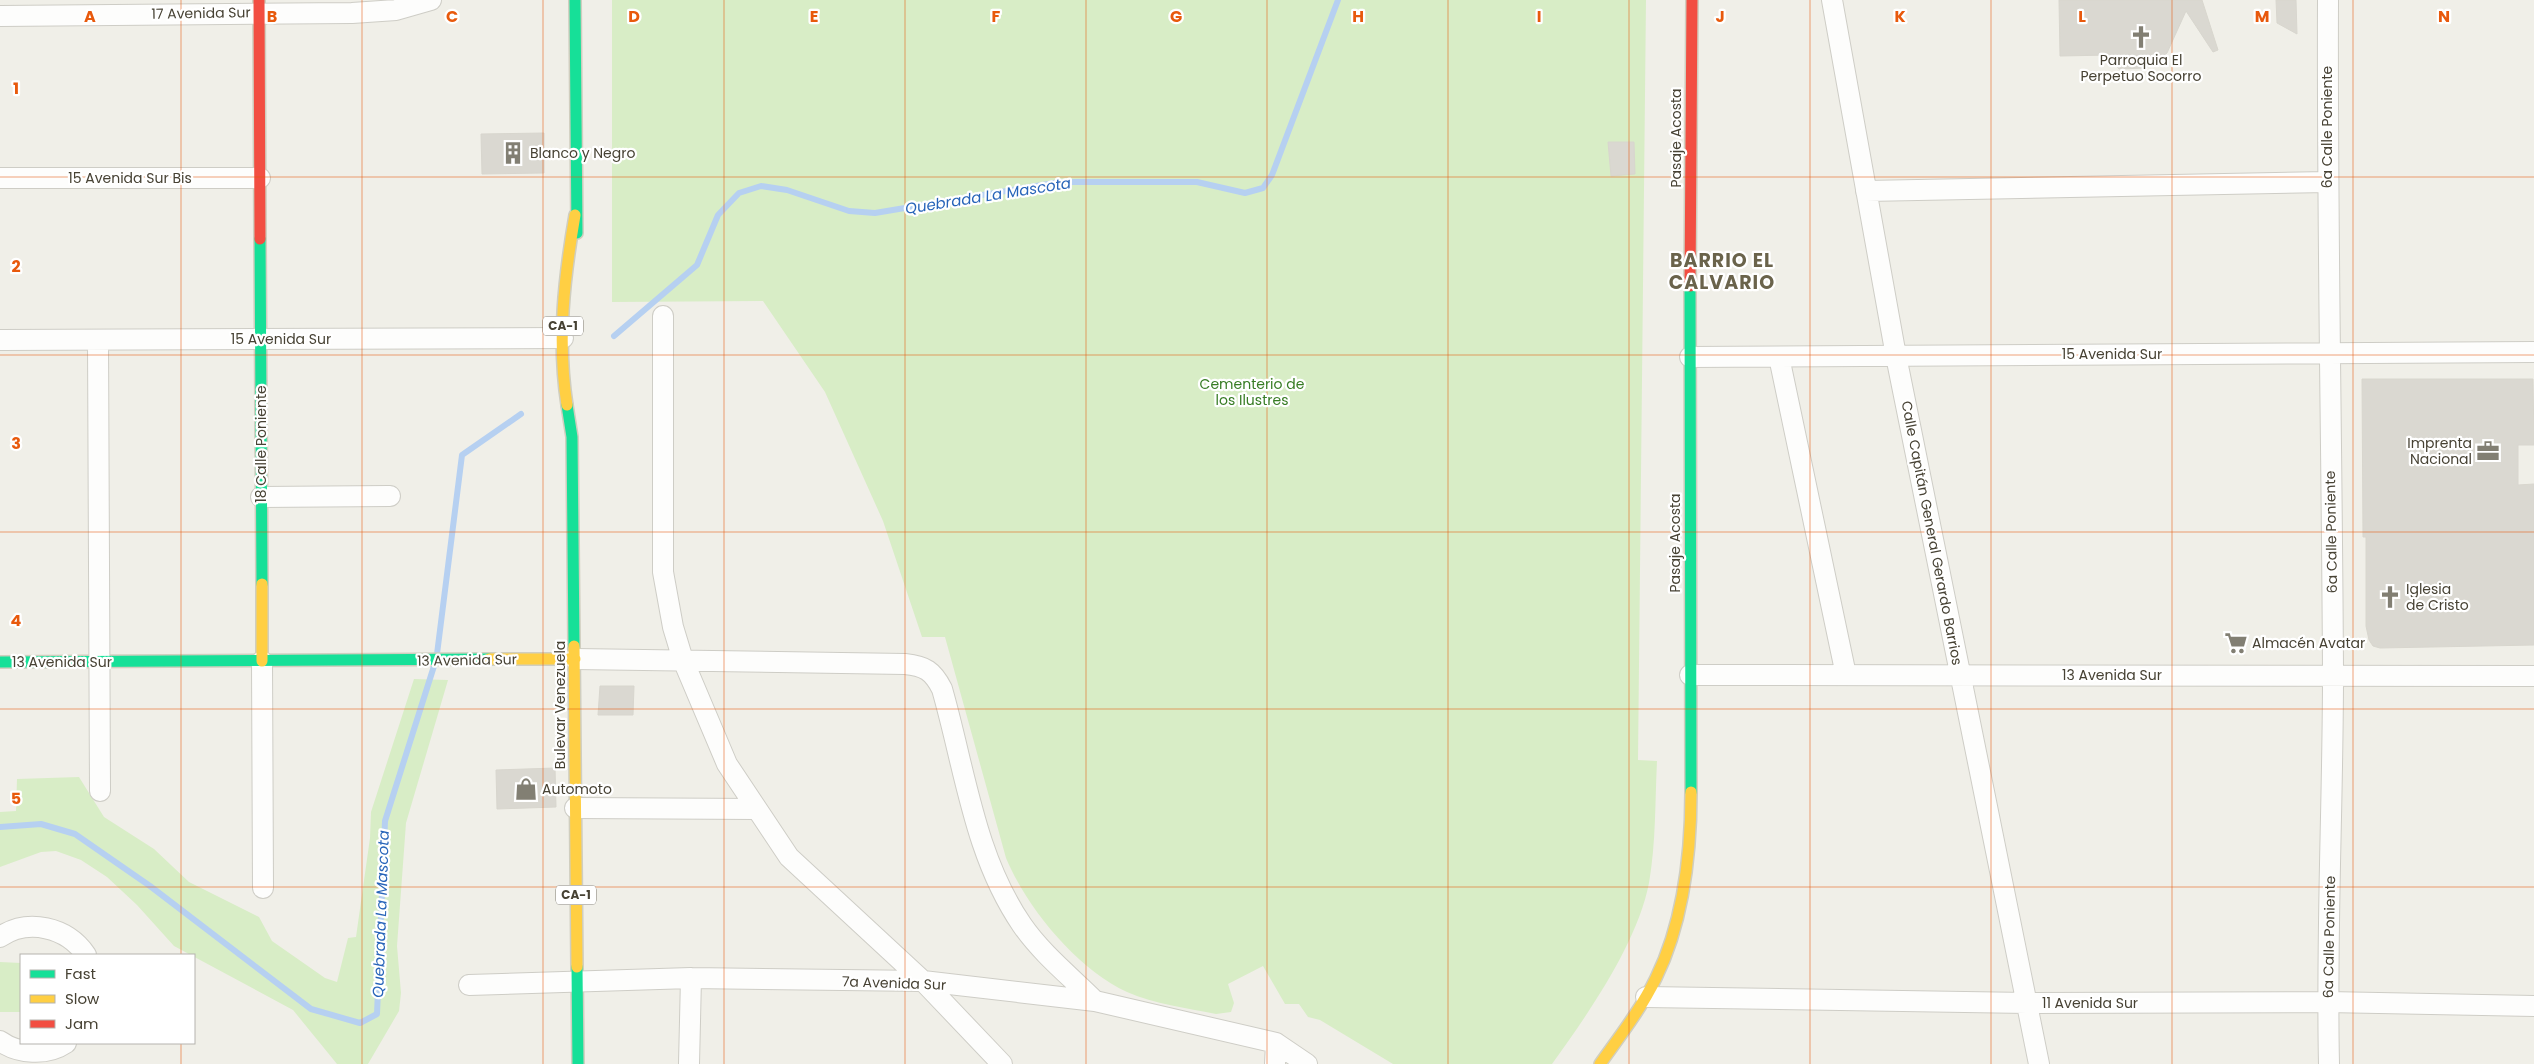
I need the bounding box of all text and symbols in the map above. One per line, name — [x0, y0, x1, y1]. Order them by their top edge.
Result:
street label: 17 Avenida Sur — [151, 2, 251, 24]
text: A — [84, 5, 96, 28]
text: B — [267, 5, 277, 28]
text: C — [446, 5, 458, 28]
text: D — [628, 5, 640, 28]
text: E — [810, 5, 818, 28]
text: F — [992, 5, 1001, 28]
text: G — [1170, 5, 1182, 28]
text: H — [1352, 5, 1364, 28]
text: I — [1537, 5, 1541, 28]
text: J — [1715, 5, 1725, 28]
text: K — [1894, 5, 1906, 28]
text: L — [2078, 5, 2086, 28]
text: M — [2255, 5, 2269, 28]
text: N — [2438, 5, 2450, 28]
church icon: Parroquia El Perpetuo Socorro — [2128, 24, 2154, 50]
place label: Parroquia El Perpetuo Socorro — [2081, 50, 2202, 86]
street label: 6a Calle Poniente — [2317, 65, 2337, 188]
text: 1 — [13, 77, 19, 100]
street label: Pasaje Acosta — [1666, 89, 1686, 188]
building icon: Blanco y Negro — [500, 140, 526, 166]
place label: Blanco y Negro — [530, 143, 635, 163]
street label: 15 Avenida Sur Bis — [68, 168, 192, 188]
water label: Quebrada La Mascota — [903, 172, 1072, 219]
district label: BARRIO EL CALVARIO — [1669, 247, 1775, 296]
text: 2 — [11, 255, 21, 278]
road number: CA-1 — [543, 316, 583, 336]
street label: 15 Avenida Sur — [231, 329, 331, 349]
street label: 15 Avenida Sur — [2062, 344, 2162, 364]
park label: Cementerio de los Ilustres — [1200, 374, 1305, 410]
street label: 18 Calle Poniente — [251, 385, 271, 503]
street label: Calle Capitán General Gerardo Barrios — [1897, 399, 1967, 667]
text: 3 — [11, 432, 21, 455]
place label: Imprenta Nacional — [2407, 433, 2472, 469]
office icon: Imprenta Nacional — [2475, 438, 2501, 464]
street label: 6a Calle Poniente — [2320, 470, 2342, 593]
street label: Pasaje Acosta — [1665, 494, 1685, 593]
place label: Iglesia de Cristo — [2406, 579, 2469, 615]
church icon: Iglesia de Cristo — [2377, 584, 2403, 610]
text: 4 — [11, 609, 22, 632]
supermarket icon: Almacén Avatar — [2223, 630, 2249, 656]
place label: Almacén Avatar — [2252, 633, 2365, 653]
street label: Bulevar Venezuela — [550, 641, 570, 769]
street label: 13 Avenida Sur — [417, 649, 517, 671]
street label: 13 Avenida Sur — [12, 652, 112, 672]
street label: 13 Avenida Sur — [2062, 665, 2162, 685]
shop icon: Automoto — [513, 776, 539, 802]
place label: Automoto — [542, 779, 612, 799]
text: 5 — [11, 787, 21, 810]
water label: Quebrada La Mascota — [367, 830, 394, 998]
street label: 6a Calle Poniente — [2318, 875, 2340, 998]
road number: CA-1 — [556, 886, 596, 904]
legend — [20, 954, 195, 1044]
text: Fast — [65, 963, 96, 984]
street label: 7a Avenida Sur — [842, 971, 946, 995]
text: Slow — [65, 988, 100, 1009]
street label: 11 Avenida Sur — [2042, 993, 2138, 1013]
text: Jam — [65, 1013, 99, 1034]

